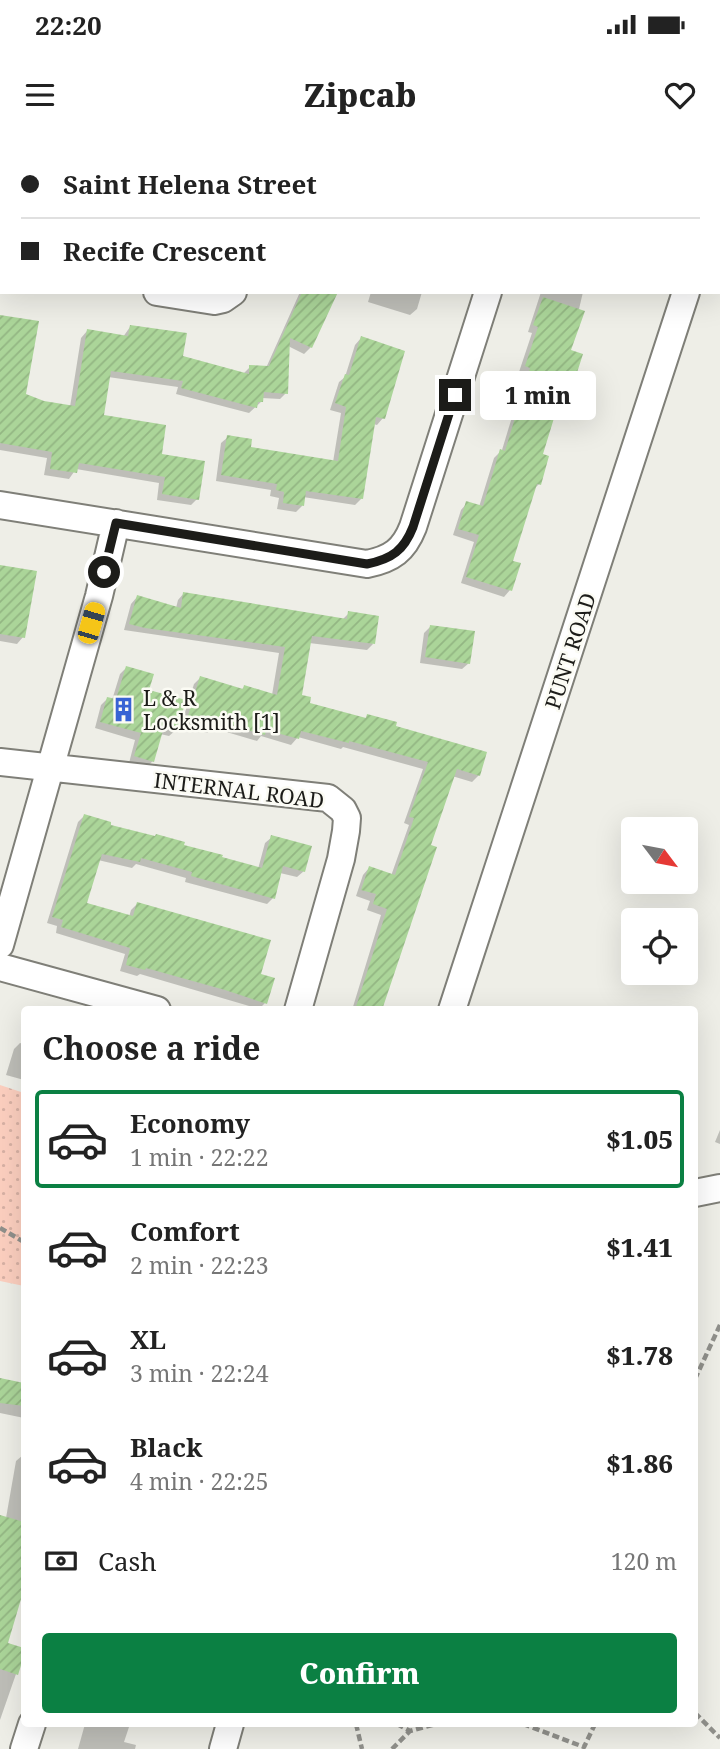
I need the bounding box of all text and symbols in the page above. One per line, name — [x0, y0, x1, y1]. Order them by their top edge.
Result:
text: 22:20 — [35, 7, 102, 43]
text: Zipcab — [303, 73, 417, 116]
icon: menu — [21, 76, 59, 114]
icon: heart — [661, 76, 699, 114]
text: Saint Helena Street — [63, 166, 317, 202]
text: Recife Crescent — [63, 233, 266, 269]
callout: 1 min — [480, 370, 595, 420]
route end — [439, 379, 471, 411]
text: 1 min — [505, 379, 571, 411]
route start — [88, 556, 120, 588]
street label: PUNT ROAD — [538, 589, 602, 713]
car — [76, 600, 107, 646]
place label: L & R Locksmith [1] — [143, 684, 280, 736]
building icon: L & R Locksmith [1] — [109, 696, 137, 724]
street label: INTERNAL ROAD — [152, 766, 326, 814]
north arrow — [621, 817, 698, 894]
map controls — [621, 817, 698, 985]
button: locate — [621, 908, 698, 985]
text: Choose a ride — [42, 1026, 261, 1069]
text: Economy — [130, 1105, 250, 1141]
icon: car — [46, 1108, 109, 1171]
text: $1.05 — [606, 1121, 673, 1157]
text: 1 min · 22:22 — [130, 1141, 268, 1173]
text: Comfort — [130, 1213, 240, 1249]
icon: car — [46, 1216, 109, 1279]
text: $1.41 — [606, 1229, 673, 1265]
text: 2 min · 22:23 — [130, 1249, 268, 1281]
text: XL — [130, 1321, 166, 1357]
icon: car — [46, 1324, 109, 1387]
text: $1.78 — [606, 1337, 673, 1373]
text: 3 min · 22:24 — [130, 1357, 268, 1389]
text: Black — [130, 1429, 203, 1465]
icon: car — [46, 1432, 109, 1495]
text: $1.86 — [606, 1445, 673, 1481]
text: 4 min · 22:25 — [130, 1465, 268, 1497]
icon: cash — [42, 1542, 80, 1580]
text: Cash — [98, 1543, 157, 1579]
text: 120 m — [611, 1545, 677, 1577]
button: Confirm — [42, 1633, 677, 1713]

